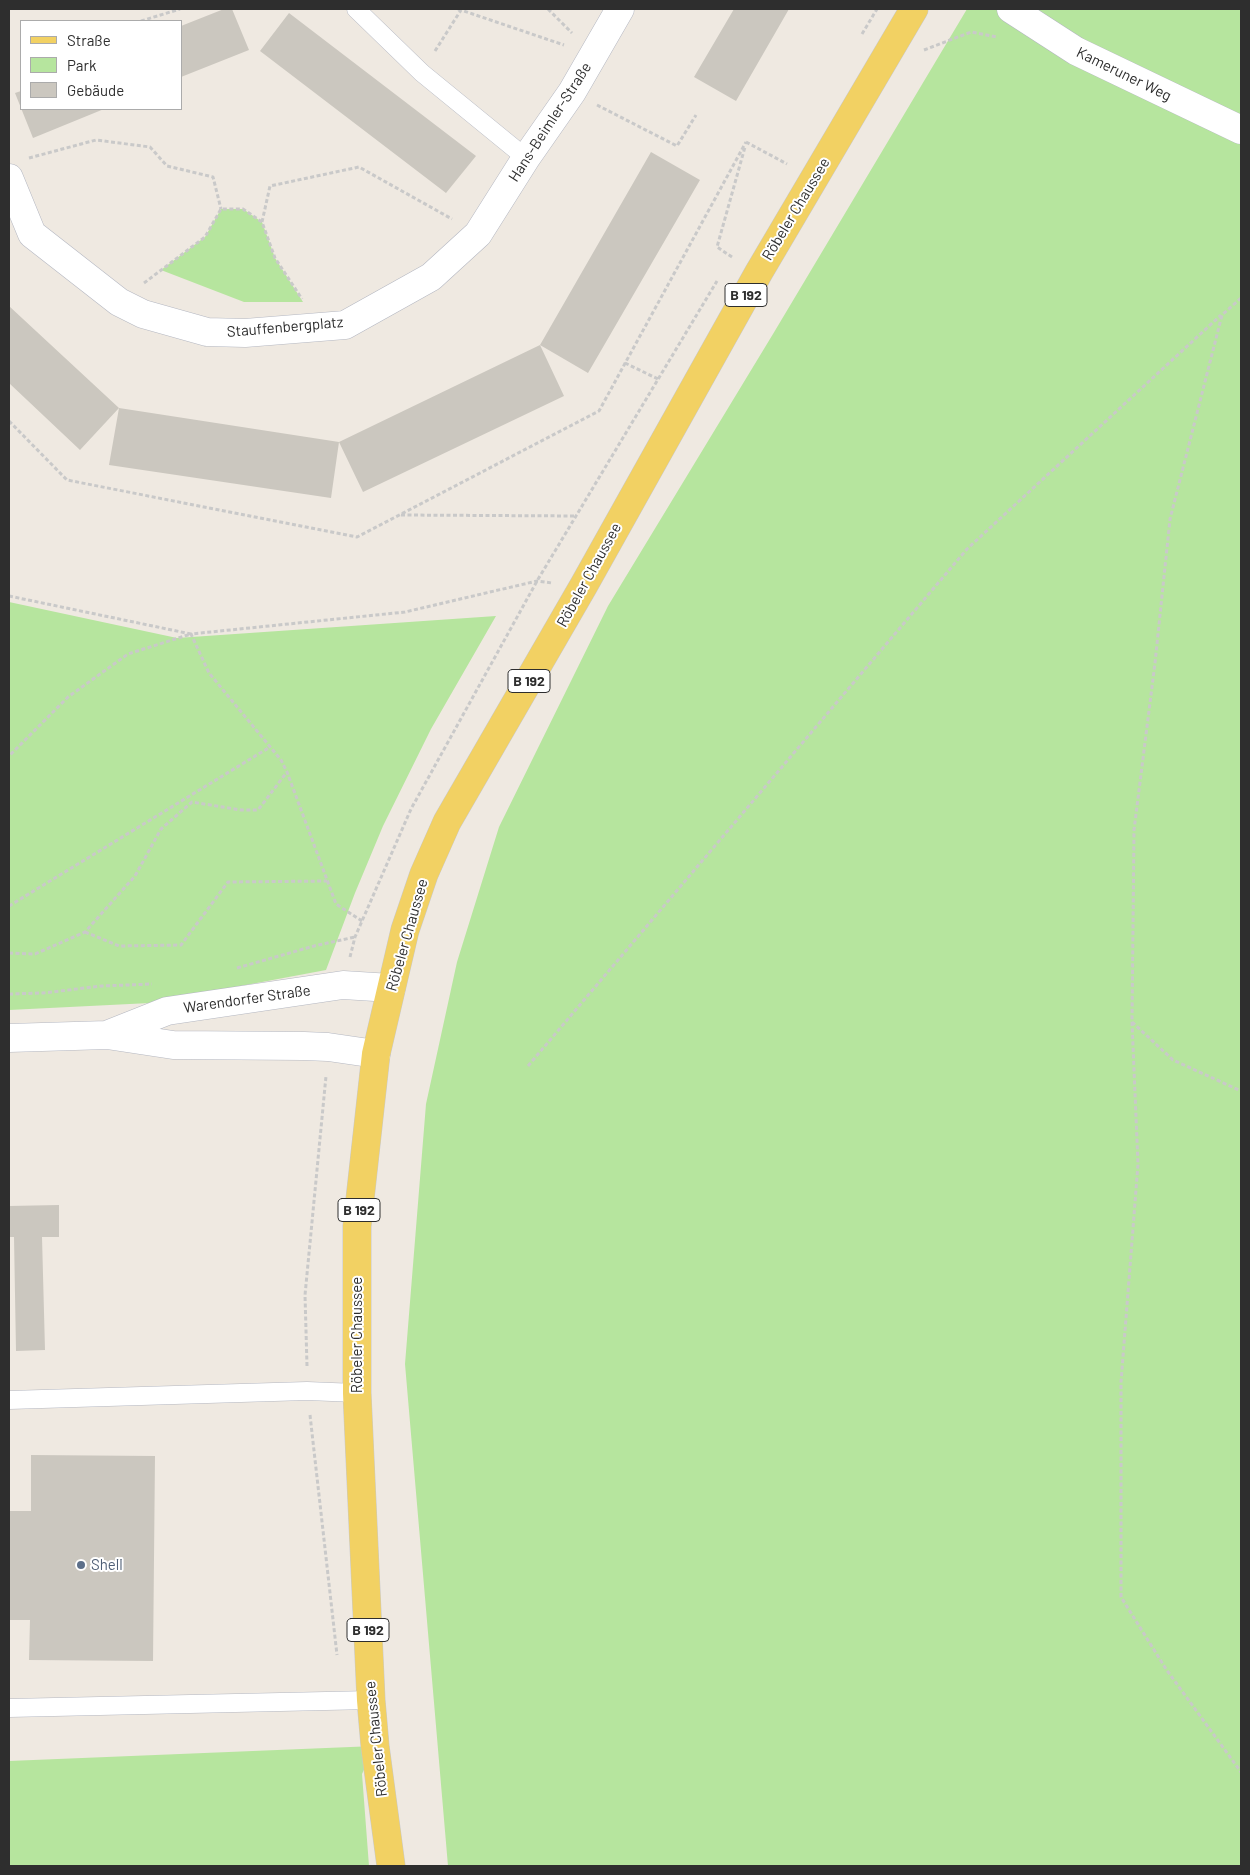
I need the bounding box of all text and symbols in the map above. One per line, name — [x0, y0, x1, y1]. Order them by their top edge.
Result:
legend — [20, 20, 182, 110]
text: Straße — [67, 31, 111, 49]
street label: Kameruner Weg — [1074, 43, 1174, 105]
text: Park — [67, 56, 96, 74]
street label: Hans-Beimler-Straße — [505, 59, 595, 185]
text: Gebäude — [67, 81, 124, 99]
street label: Röbeler Chaussee — [758, 155, 834, 263]
road number: B 192 — [725, 284, 767, 306]
street label: Stauffenbergplatz — [226, 313, 344, 341]
street label: Röbeler Chaussee — [553, 520, 625, 630]
road number: B 192 — [508, 669, 550, 692]
street label: Röbeler Chaussee — [382, 877, 432, 993]
street label: Warendorfer Straße — [182, 981, 312, 1017]
road number: B 192 — [338, 1198, 380, 1222]
street label: Röbeler Chaussee — [348, 1277, 366, 1393]
place label: Shell — [91, 1556, 123, 1574]
marker: Shell — [75, 1559, 87, 1571]
road number: B 192 — [347, 1618, 389, 1642]
street label: Röbeler Chaussee — [361, 1680, 391, 1798]

